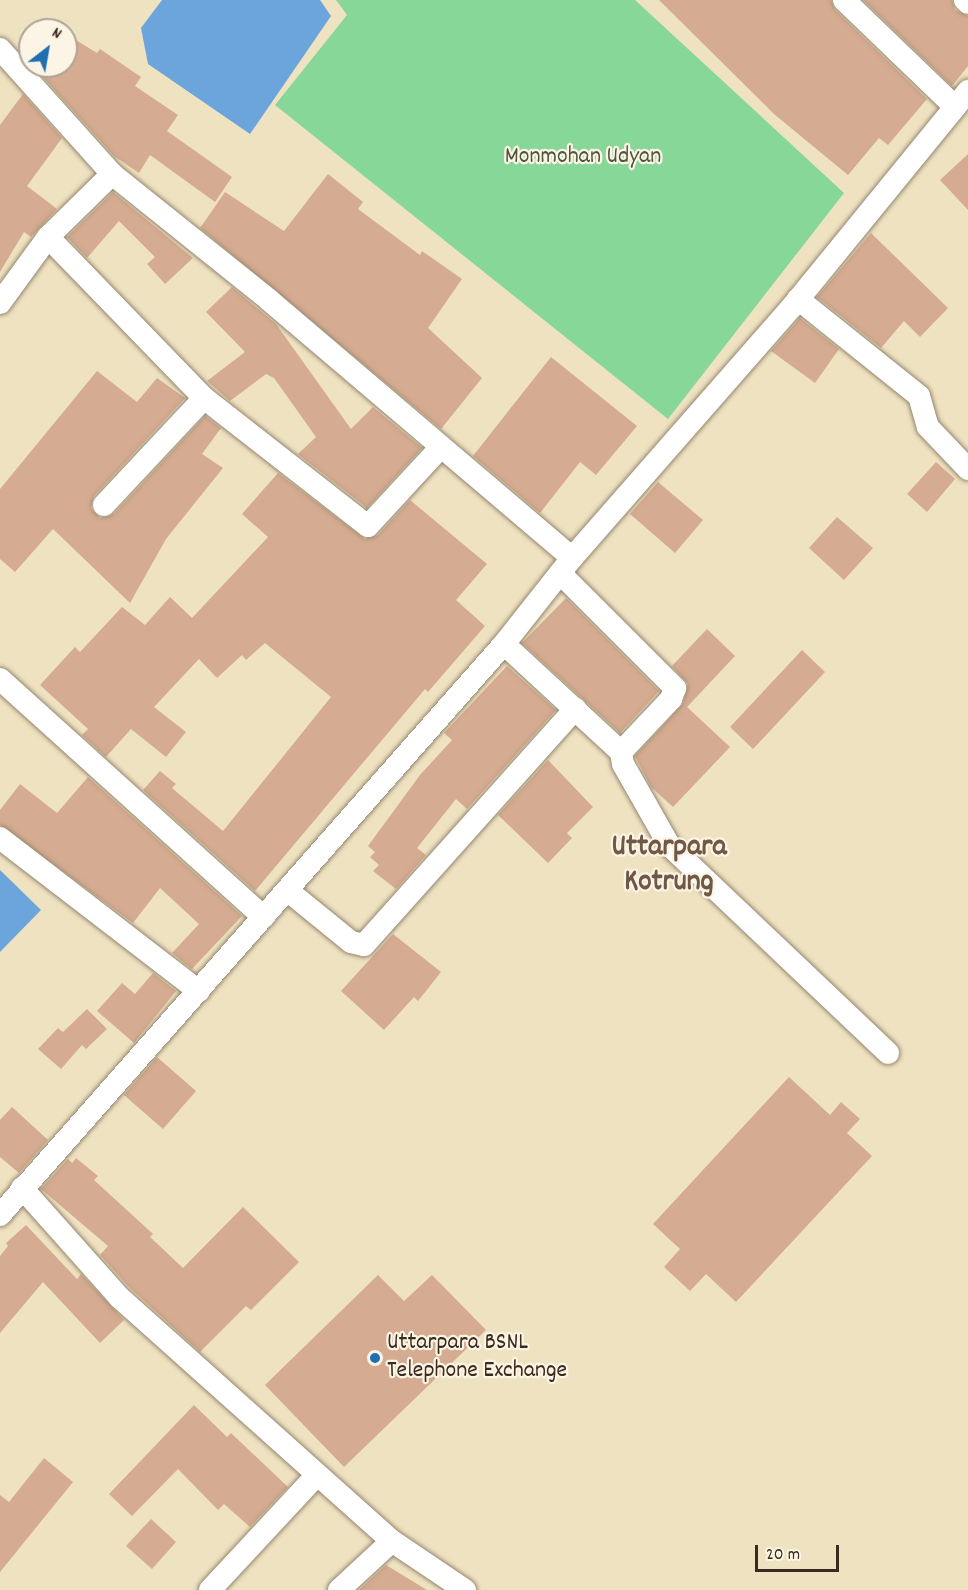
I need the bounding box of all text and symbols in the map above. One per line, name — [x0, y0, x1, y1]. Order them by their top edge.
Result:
north arrow — [18, 18, 78, 78]
text: N — [47, 22, 66, 46]
park label: Monmohan Udyan — [505, 144, 661, 172]
district label: Uttarpara Kotrung — [612, 831, 726, 902]
place label: Uttarpara BSNL Telephone Exchange — [387, 1330, 567, 1386]
marker: Uttarpara BSNL Telephone Exchange — [368, 1351, 382, 1365]
scale bar — [758, 1533, 842, 1571]
text: 20 m — [766, 1543, 800, 1568]

